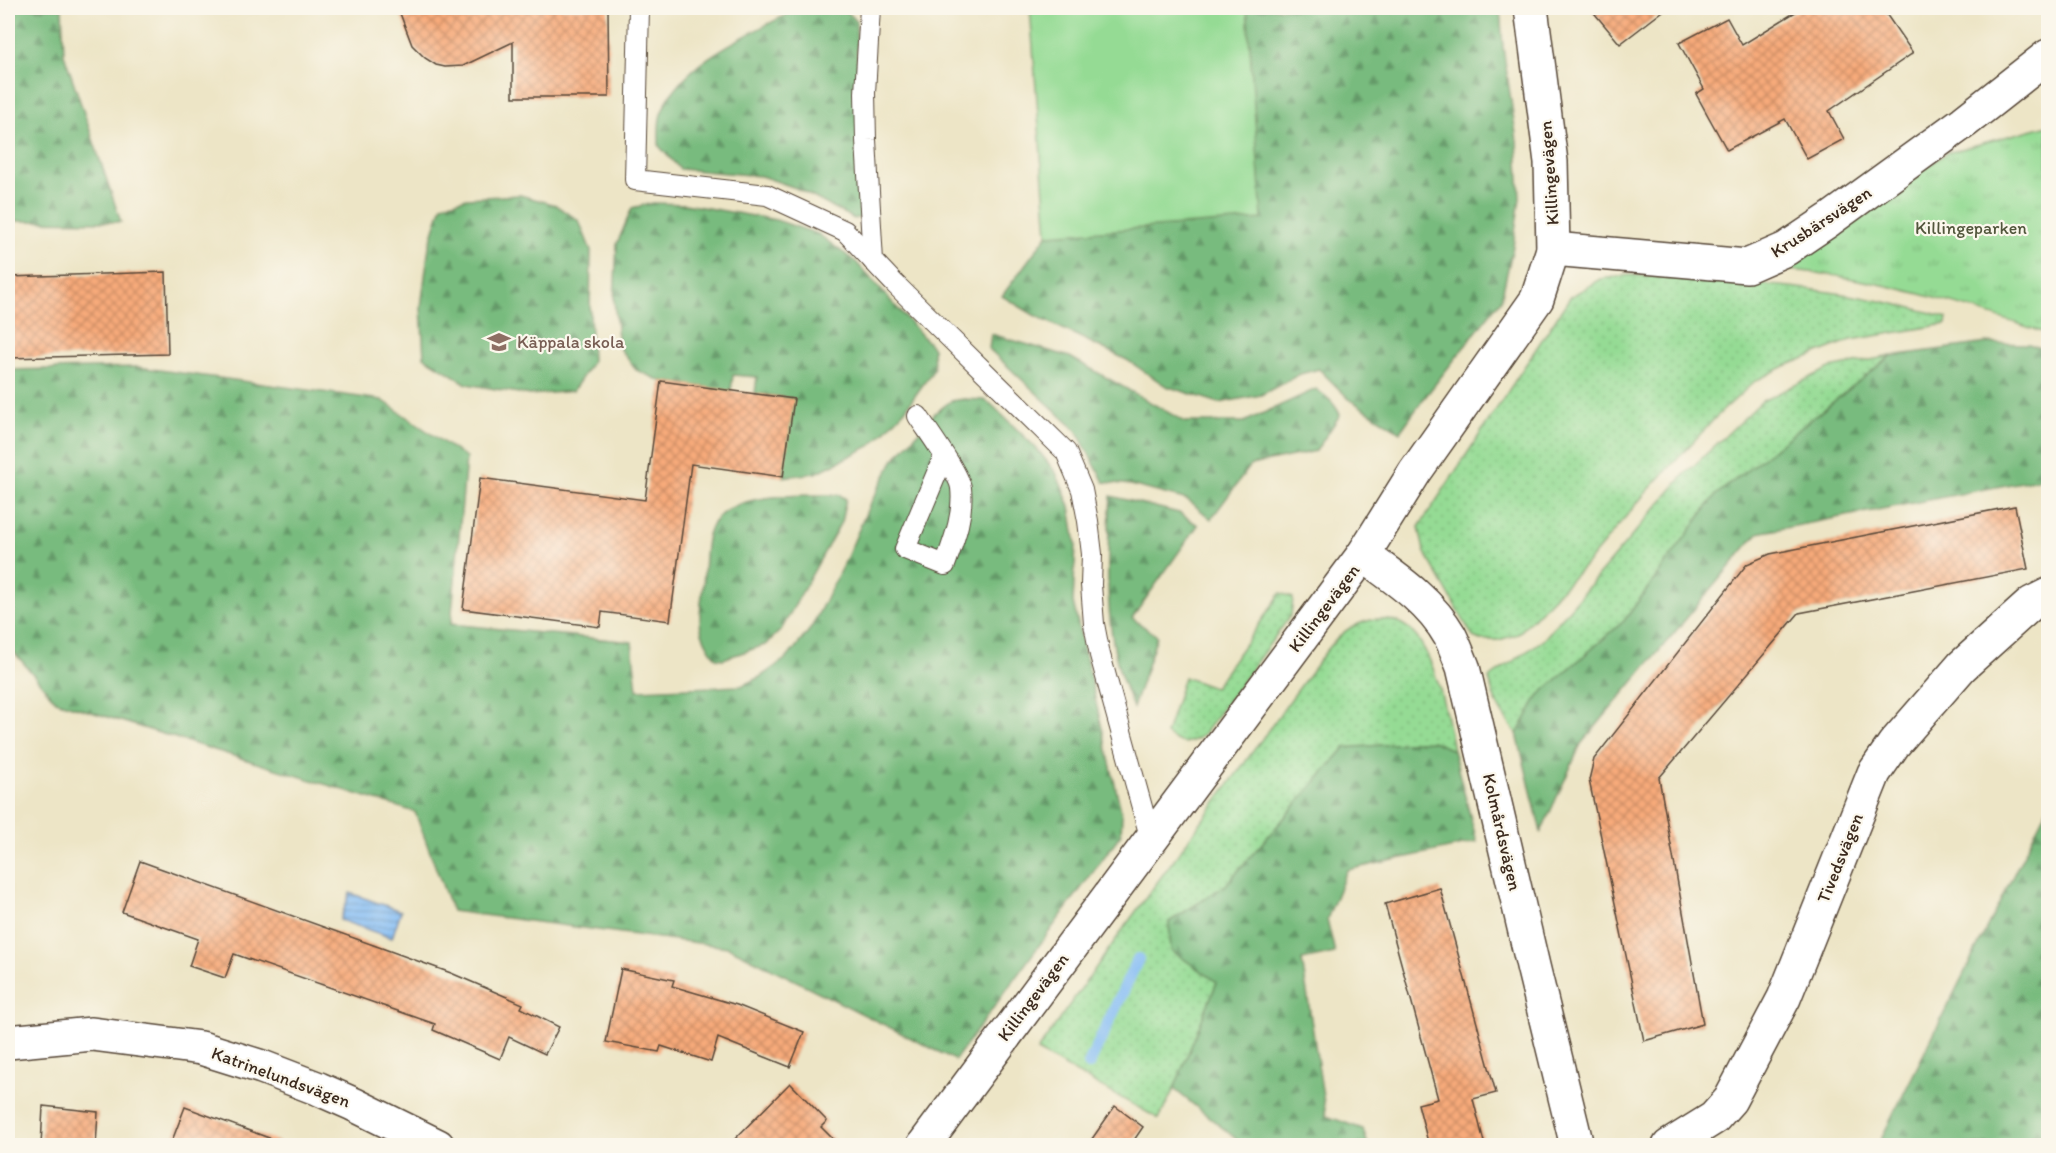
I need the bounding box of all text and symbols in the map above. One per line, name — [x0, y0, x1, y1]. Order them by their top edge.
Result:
street label: Killingevägen — [1534, 120, 1564, 226]
street label: Krusbärsvägen — [1767, 181, 1876, 263]
park label: Killingeparken — [1915, 217, 2027, 239]
school or university icon: Käppala skola — [486, 329, 512, 355]
place label: Käppala skola — [517, 331, 625, 353]
street label: Killingevägen — [1284, 560, 1364, 656]
street label: Kolmårdsvägen — [1478, 771, 1526, 893]
street label: Tivedsvägen — [1812, 810, 1868, 906]
street label: Killingevägen — [993, 949, 1073, 1045]
street label: Katrinelundsvägen — [209, 1042, 353, 1112]

